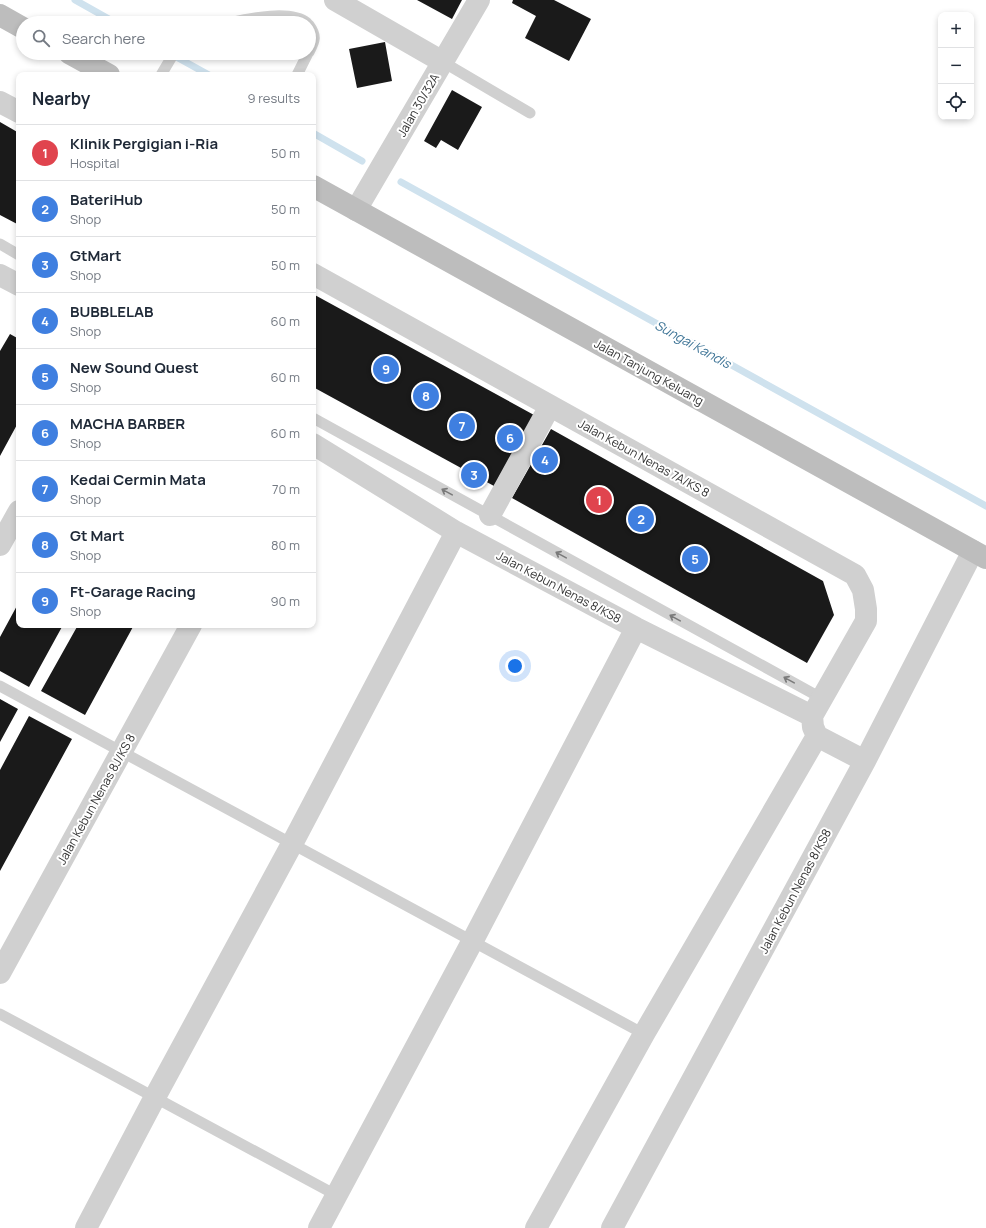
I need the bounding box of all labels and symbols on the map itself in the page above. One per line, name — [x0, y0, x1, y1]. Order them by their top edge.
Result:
street label: Jalan 30/32A — [393, 70, 443, 140]
water label: Sungai Kandis — [652, 316, 735, 373]
street label: Jalan Tanjung Keluang — [591, 335, 707, 409]
pin: 9 — [373, 354, 399, 384]
pin: 8 — [413, 381, 439, 411]
pin: 7 — [449, 411, 475, 441]
street label: Jalan Kebun Nenas 7A/KS 8 — [575, 415, 713, 501]
pin: 6 — [497, 423, 523, 453]
pin: 4 — [532, 445, 558, 475]
pin: 3 — [461, 460, 487, 490]
pin: 1 — [586, 485, 612, 515]
one-way arrow — [441, 487, 453, 495]
pin: 2 — [628, 504, 654, 534]
pin: 5 — [682, 544, 708, 574]
street label: Jalan Kebun Nenas 8/KS8 — [494, 547, 624, 627]
one-way arrow — [555, 550, 567, 558]
one-way arrow — [669, 613, 681, 621]
your location — [505, 656, 525, 676]
one-way arrow — [783, 676, 795, 684]
street label: Jalan Kebun Nenas 8J/KS 8 — [53, 731, 139, 867]
street label: Jalan Kebun Nenas 8/KS8 — [755, 826, 835, 956]

